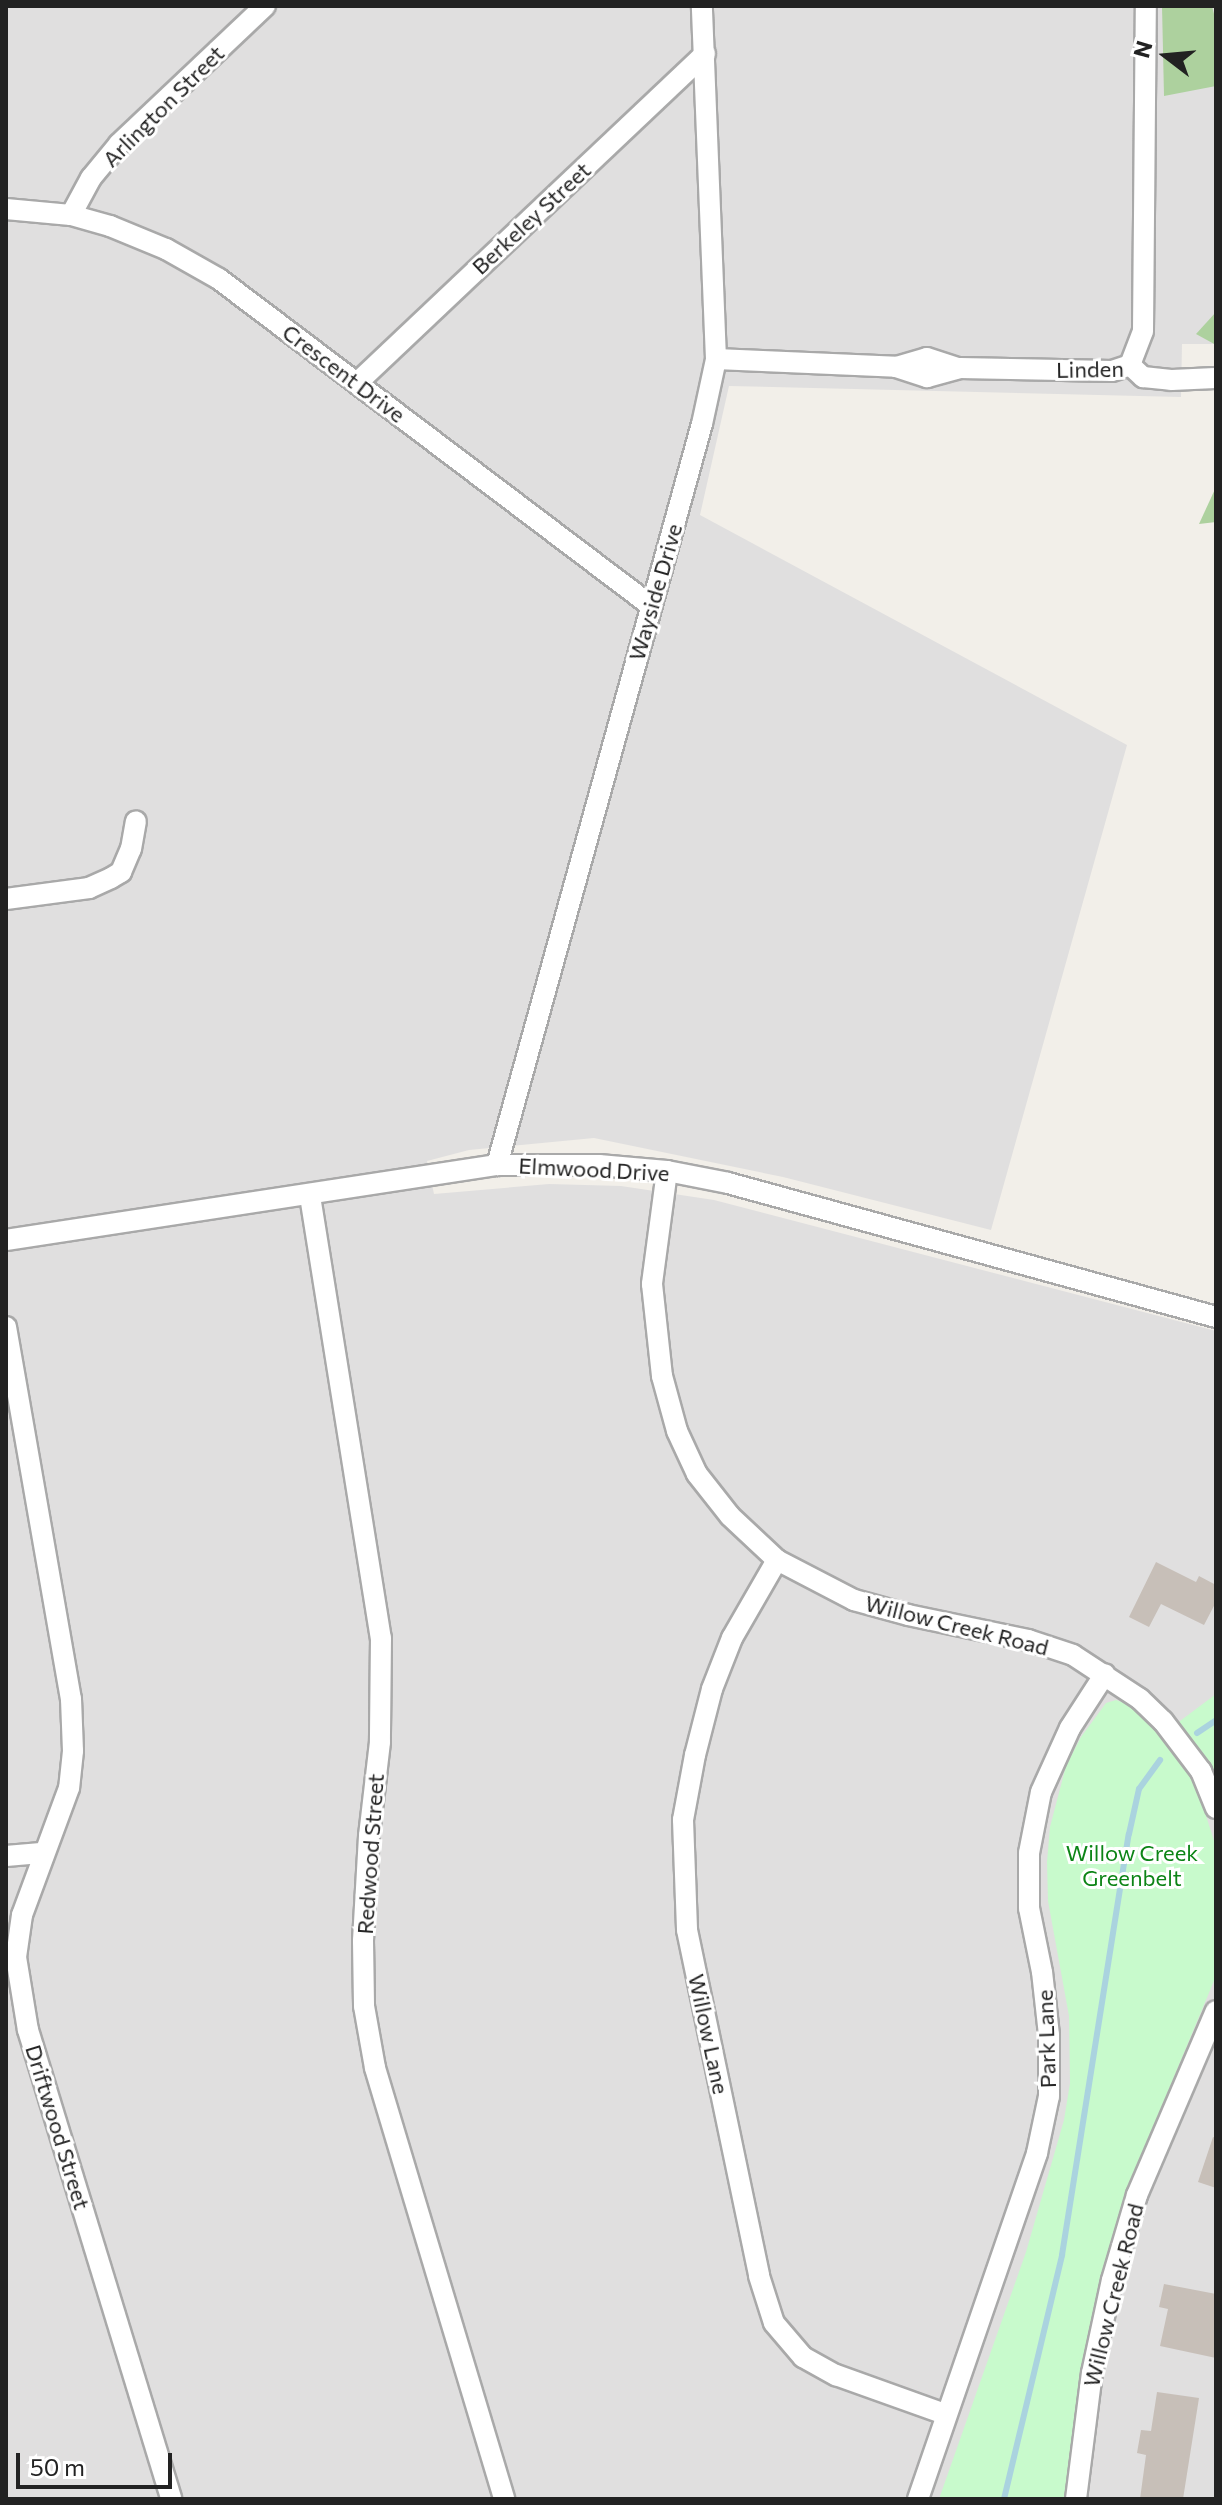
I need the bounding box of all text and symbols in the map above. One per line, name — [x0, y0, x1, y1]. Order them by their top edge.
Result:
north arrow — [1126, 16, 1206, 96]
text: N — [1127, 38, 1158, 61]
street label: Arlington Street — [97, 40, 229, 172]
street label: Berkeley Street — [466, 156, 596, 280]
street label: Crescent Drive — [278, 318, 410, 428]
street label: Linden — [1056, 355, 1124, 383]
street label: Wayside Drive — [623, 521, 687, 663]
street label: Elmwood Drive — [518, 1152, 670, 1186]
street label: Willow Creek Road — [863, 1589, 1051, 1661]
street label: Redwood Street — [351, 1773, 389, 1935]
park label: Willow Creek Greenbelt — [1066, 1839, 1198, 1890]
street label: Willow Lane — [683, 1972, 735, 2096]
street label: Park Lane — [1031, 1989, 1061, 2089]
street label: Driftwood Street — [20, 2041, 96, 2213]
street label: Willow Creek Road — [1077, 2201, 1149, 2389]
scale bar — [20, 2437, 176, 2487]
text: 50 m — [30, 2452, 85, 2481]

